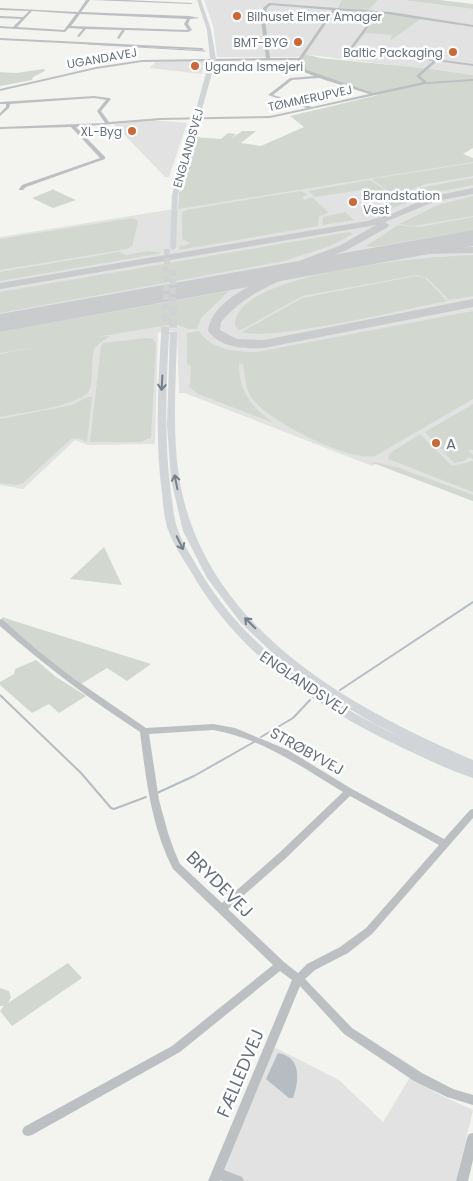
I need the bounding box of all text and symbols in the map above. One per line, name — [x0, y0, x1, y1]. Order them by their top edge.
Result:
place label: Bilhuset Elmer Amager — [247, 8, 383, 25]
marker: Bilhuset Elmer Amager — [231, 10, 243, 22]
place label: BMT-BYG — [234, 34, 288, 51]
marker: BMT-BYG — [292, 36, 304, 48]
street label: UGANDAVEJ — [65, 43, 139, 73]
place label: Baltic Packaging — [343, 44, 443, 61]
marker: Baltic Packaging — [447, 46, 459, 58]
place label: Uganda Ismejeri — [205, 58, 303, 75]
marker: Uganda Ismejeri — [189, 60, 201, 72]
street label: TØMMERUPVEJ — [266, 81, 354, 115]
street label: ENGLANDSVEJ — [169, 106, 207, 190]
place label: XL-Byg — [81, 123, 122, 140]
marker: XL-Byg — [126, 125, 138, 137]
place label: Brandstation Vest — [363, 187, 440, 218]
marker: Brandstation Vest — [347, 196, 359, 208]
one-way arrow — [158, 375, 167, 391]
place label: A — [446, 433, 456, 454]
marker: A — [430, 437, 442, 449]
one-way arrow — [171, 475, 180, 491]
one-way arrow — [175, 535, 185, 550]
one-way arrow — [244, 617, 256, 630]
street label: ENGLANDSVEJ — [256, 646, 352, 720]
street label: STRØBYVEJ — [266, 722, 348, 780]
street label: BRYDEVEJ — [181, 845, 259, 923]
street label: FÆLLEDVEJ — [210, 1025, 270, 1121]

